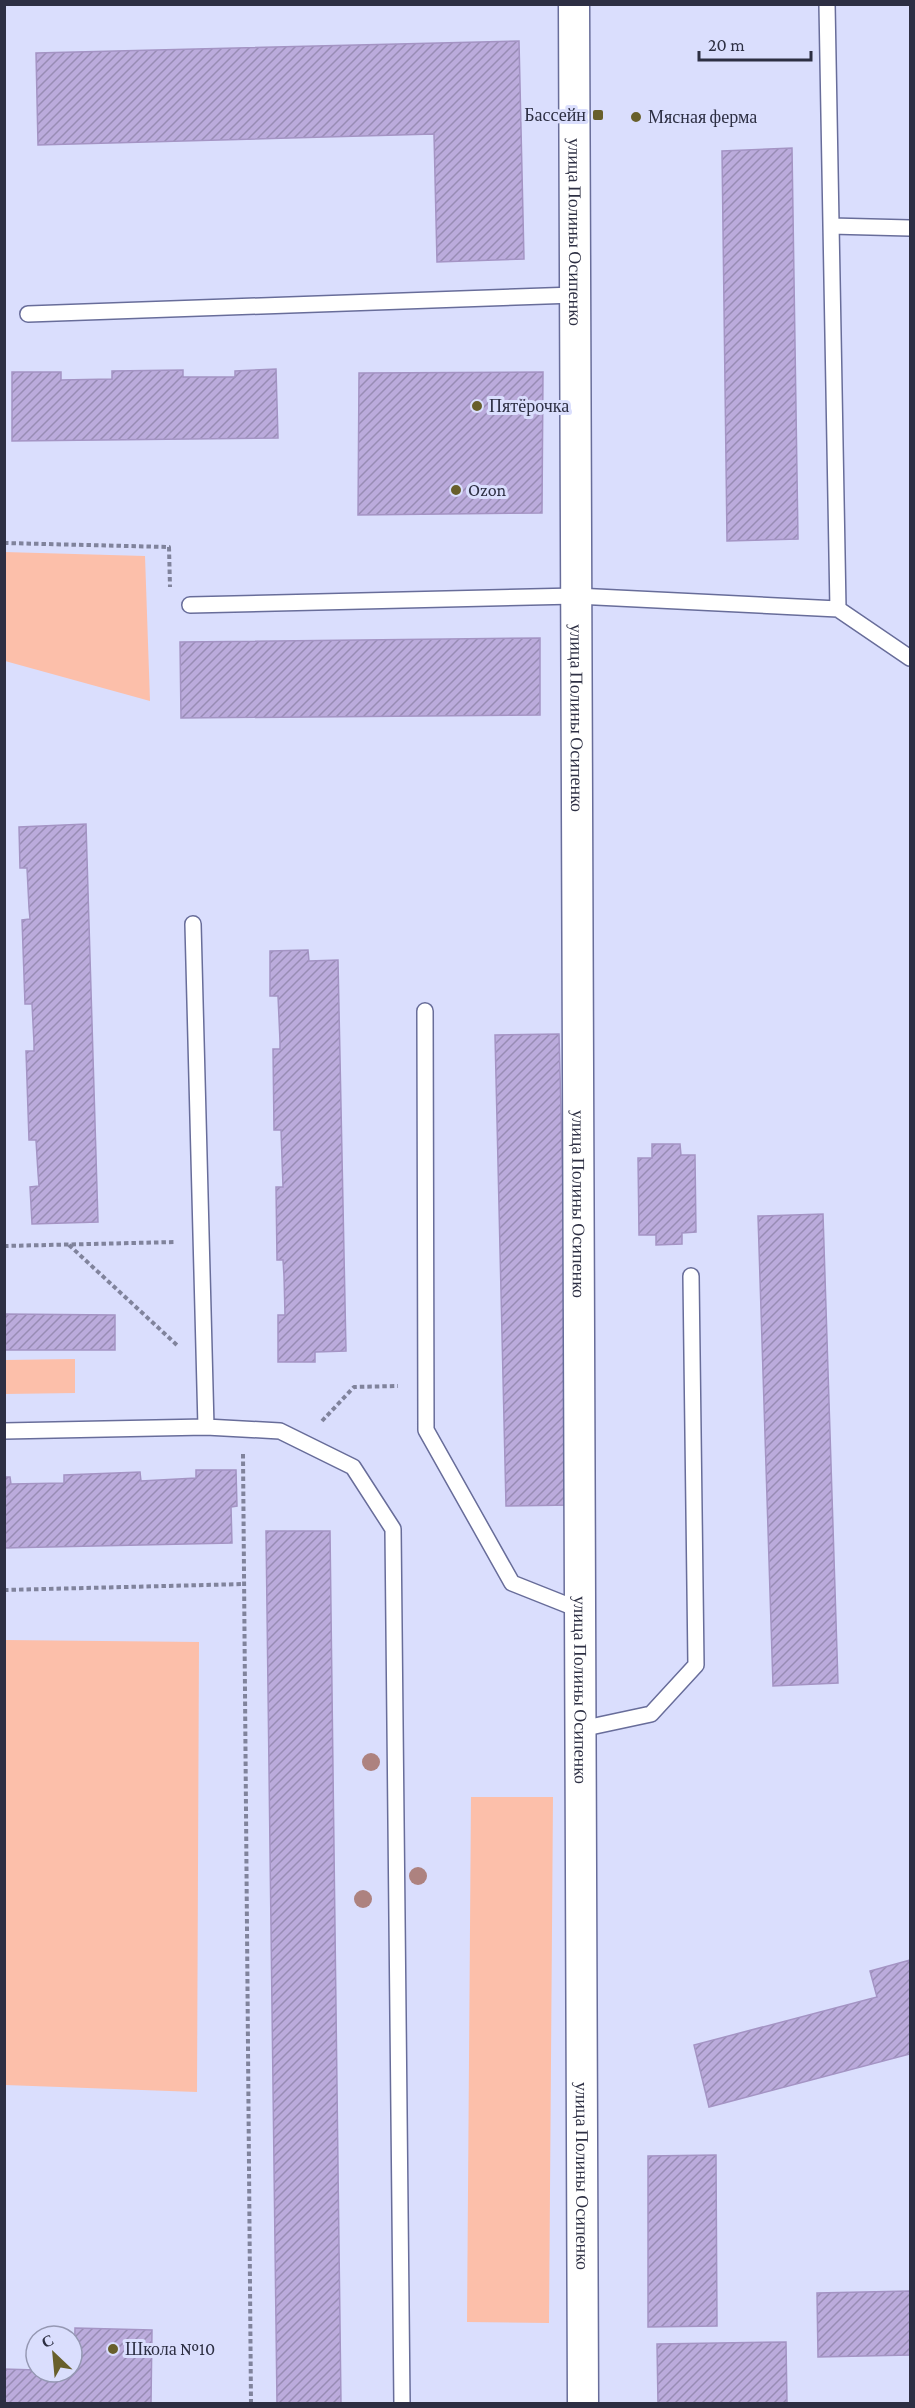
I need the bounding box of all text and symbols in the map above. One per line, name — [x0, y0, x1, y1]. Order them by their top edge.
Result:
scale bar — [699, 24, 812, 62]
text: 20 m — [708, 35, 745, 55]
place label: Бассейн — [524, 105, 586, 125]
place label: Мясная ферма — [648, 107, 757, 127]
marker: Бассейн — [591, 108, 605, 122]
marker: Мясная ферма — [629, 110, 643, 124]
street label: улица Полины Осипенко — [565, 138, 585, 326]
place label: Пятёрочка — [489, 396, 569, 416]
marker: Пятёрочка — [470, 399, 484, 413]
place label: Ozon — [468, 480, 507, 500]
marker: Ozon — [449, 483, 463, 497]
street label: улица Полины Осипенко — [566, 624, 587, 812]
street label: улица Полины Осипенко — [568, 1110, 589, 1298]
street label: улица Полины Осипенко — [570, 1596, 591, 1784]
street label: улица Полины Осипенко — [572, 2082, 592, 2270]
north arrow — [24, 2324, 84, 2384]
text: С — [39, 2331, 57, 2351]
place label: Школа №10 — [125, 2339, 215, 2359]
marker: Школа №10 — [106, 2342, 120, 2356]

